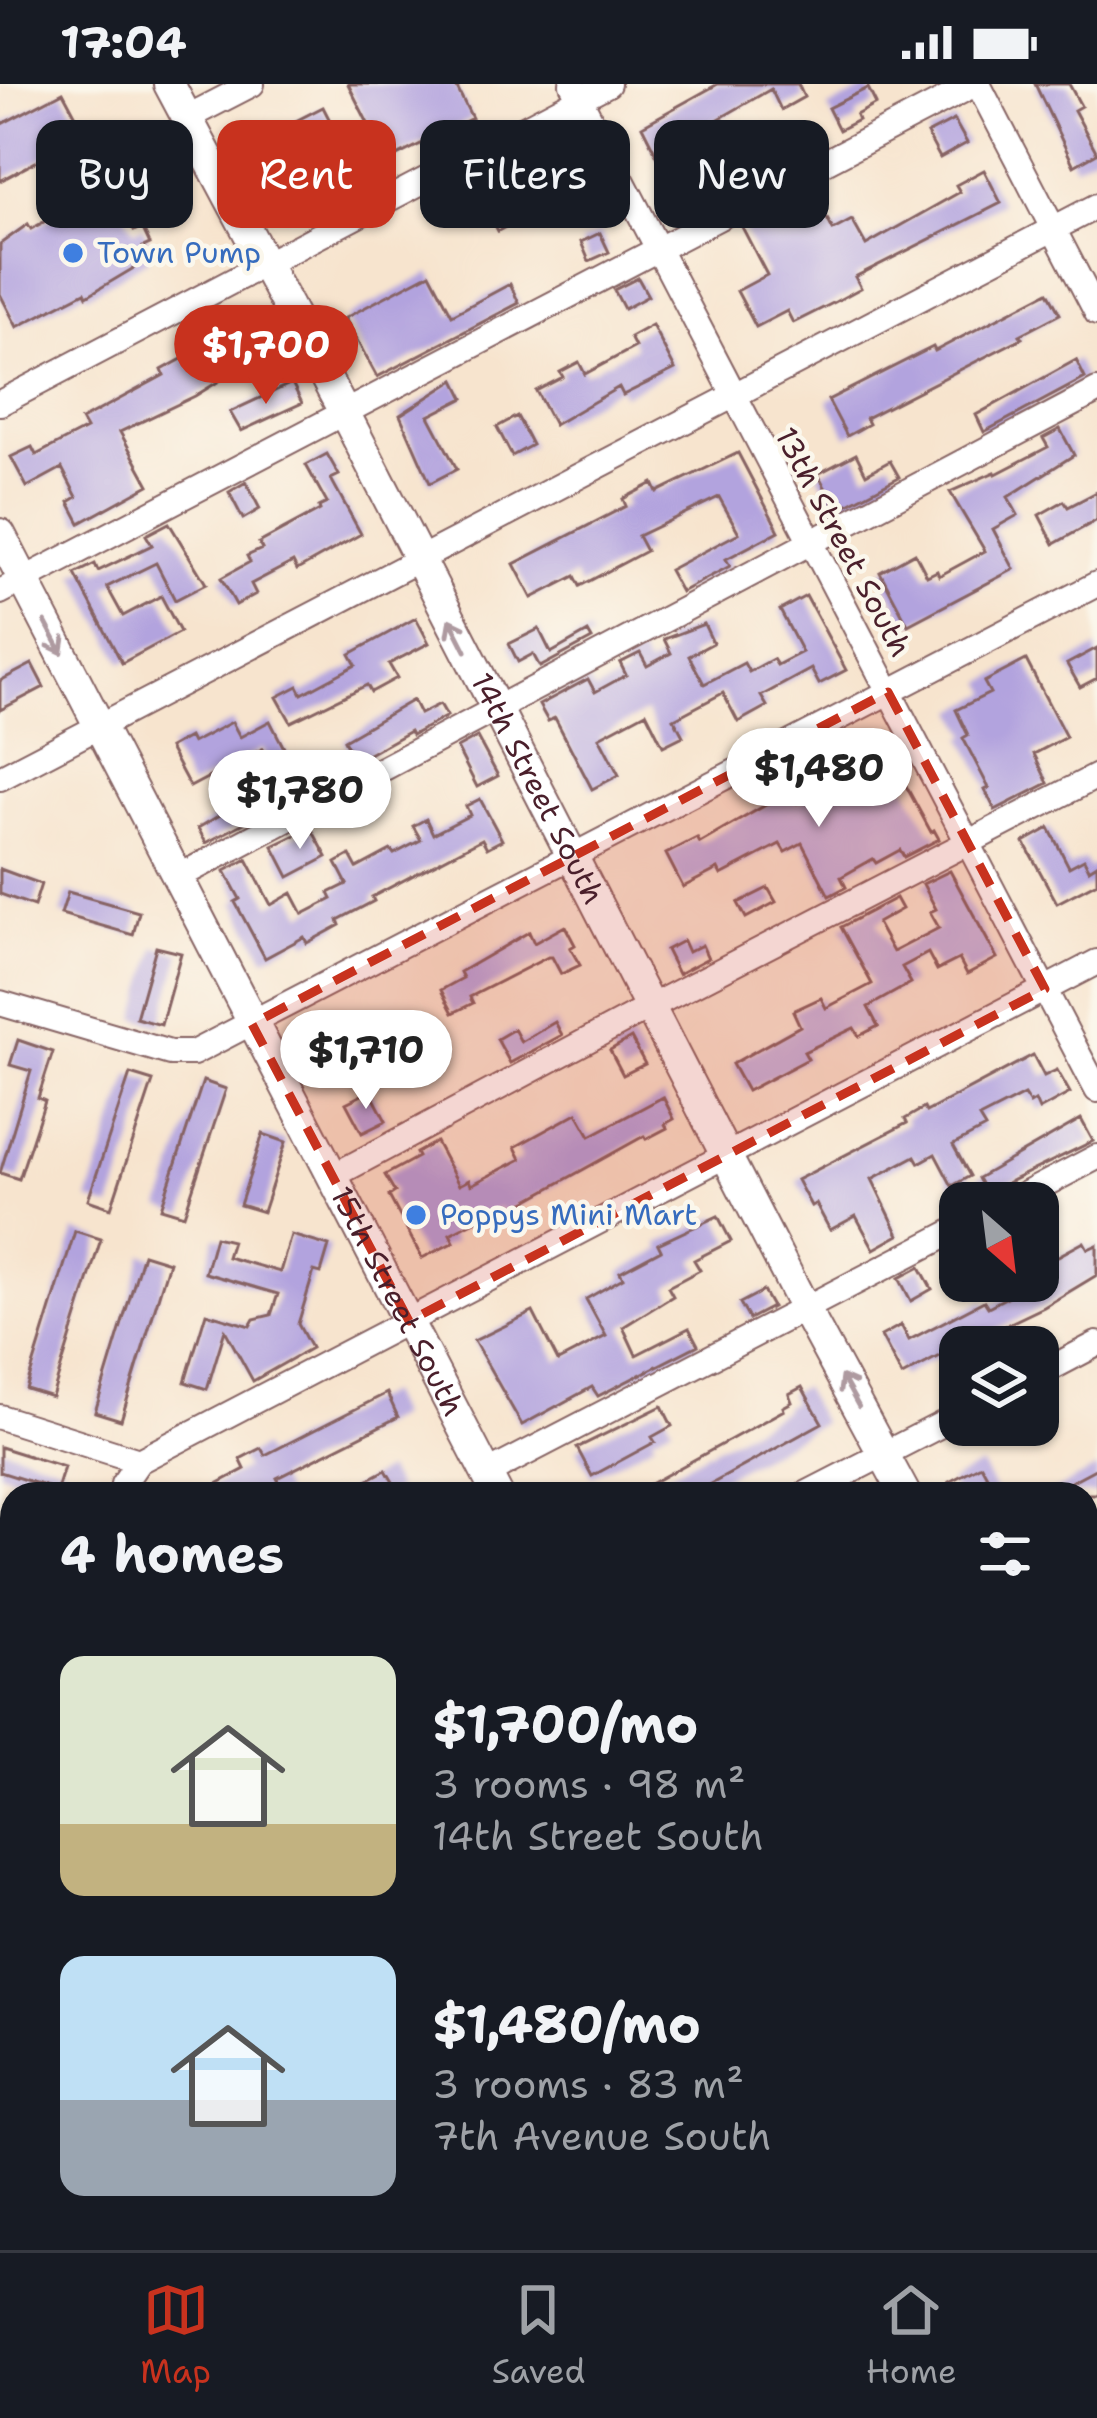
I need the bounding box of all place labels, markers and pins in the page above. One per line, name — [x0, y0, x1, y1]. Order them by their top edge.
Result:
place label: Town Pump — [97, 232, 261, 273]
marker: Town Pump — [60, 240, 86, 266]
pin: $1,700 — [168, 305, 364, 407]
pin: $1,480 — [721, 728, 917, 830]
pin: $1,780 — [202, 750, 398, 852]
pin: $1,710 — [268, 1010, 464, 1112]
place label: Poppys Mini Mart — [440, 1194, 697, 1235]
marker: Poppys Mini Mart — [403, 1202, 429, 1228]

